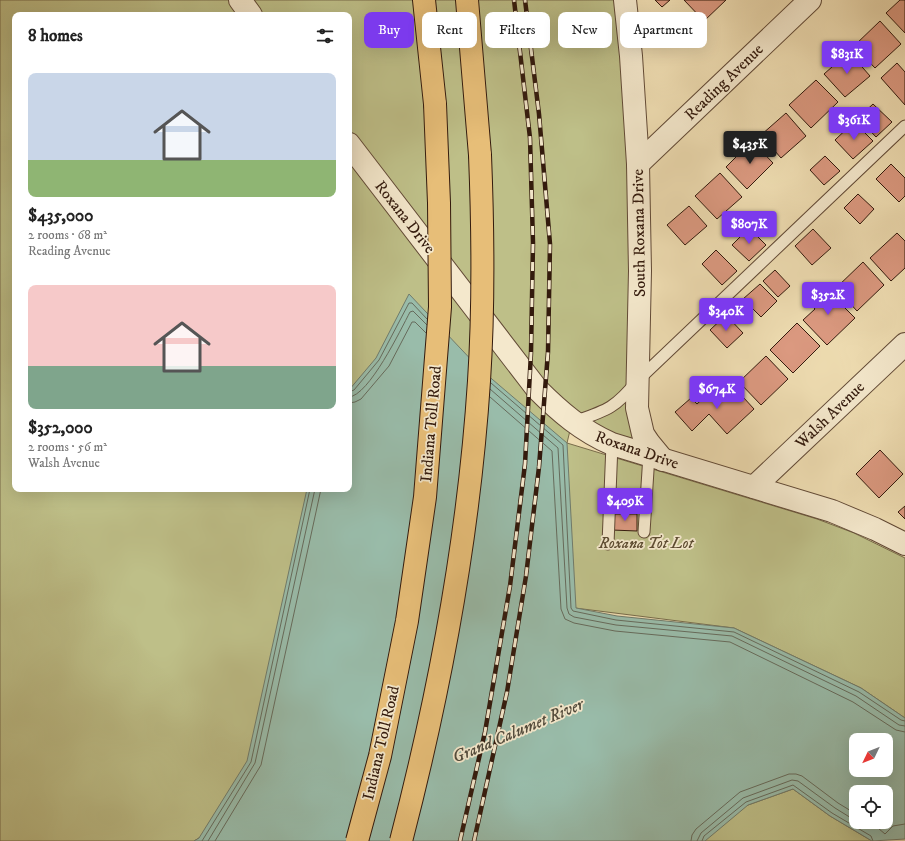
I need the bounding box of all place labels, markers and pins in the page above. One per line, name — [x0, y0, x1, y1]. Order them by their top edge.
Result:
pin: $831K — [819, 41, 875, 75]
pin: $361K — [826, 107, 882, 141]
pin: $435K — [722, 131, 778, 165]
pin: $807K — [721, 211, 777, 245]
pin: $352K — [800, 282, 856, 316]
pin: $340K — [698, 298, 754, 332]
pin: $674K — [689, 376, 745, 410]
pin: $409K — [597, 488, 653, 522]

